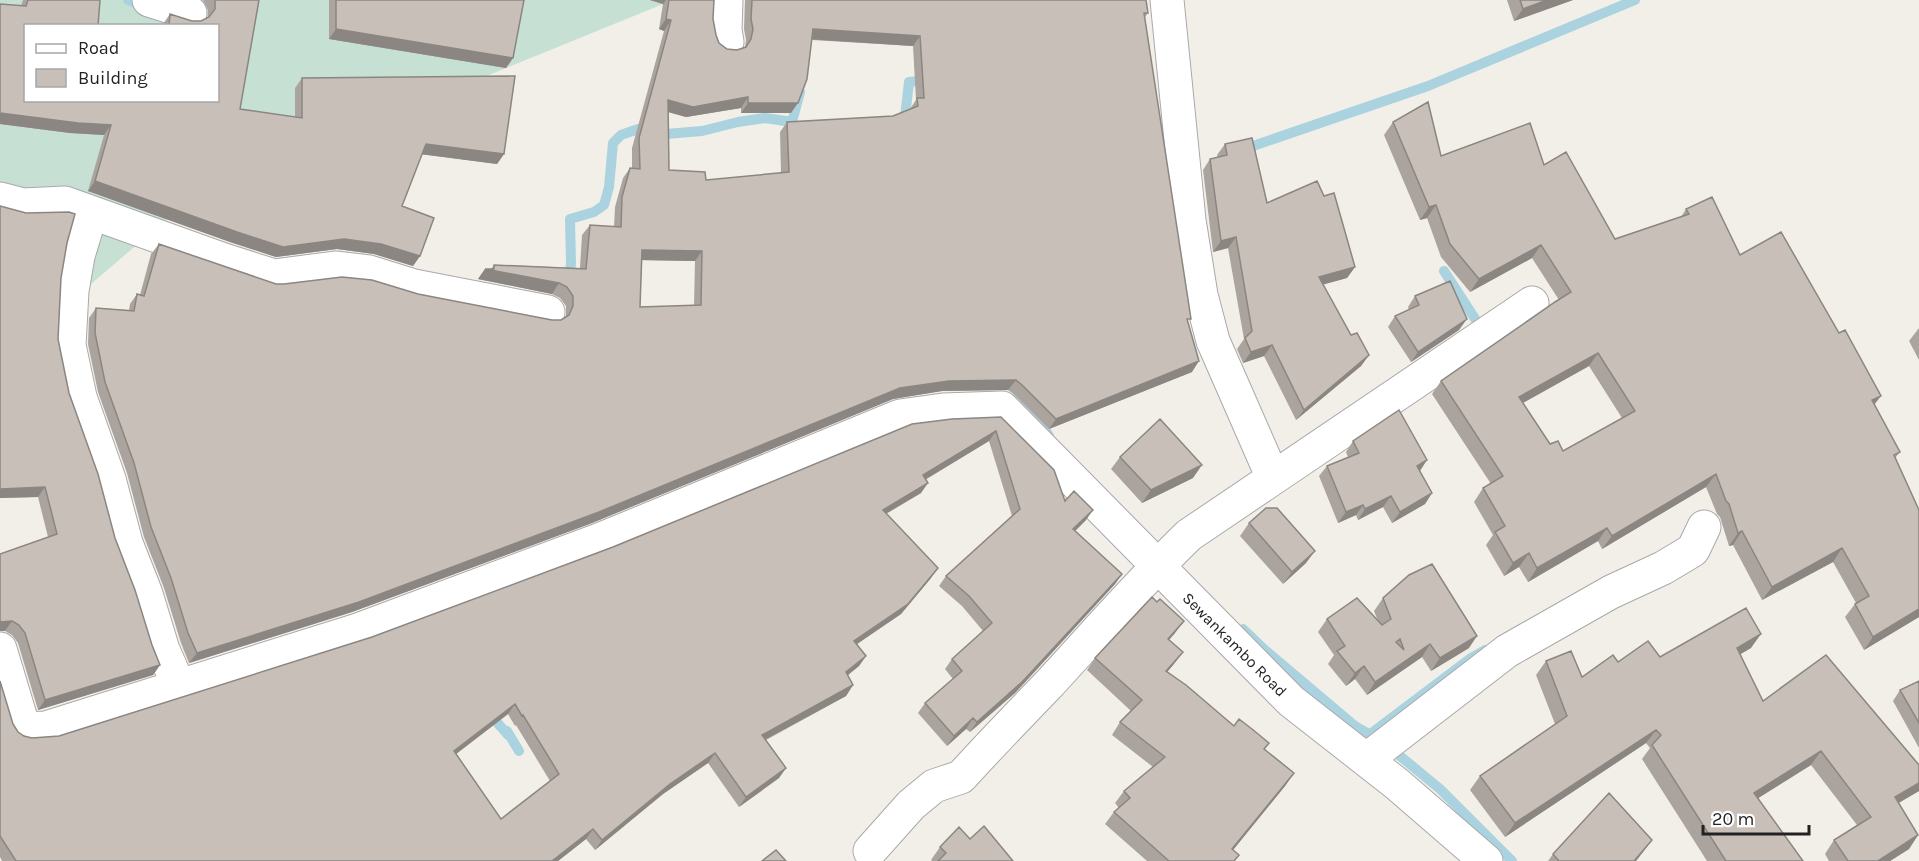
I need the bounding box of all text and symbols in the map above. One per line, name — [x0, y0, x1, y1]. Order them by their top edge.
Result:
legend — [24, 24, 219, 102]
text: Road — [78, 37, 119, 59]
text: Building — [78, 67, 148, 89]
street label: Sewankambo Road — [1179, 588, 1291, 700]
scale bar — [1703, 798, 1810, 836]
text: 20 m — [1712, 808, 1754, 830]

